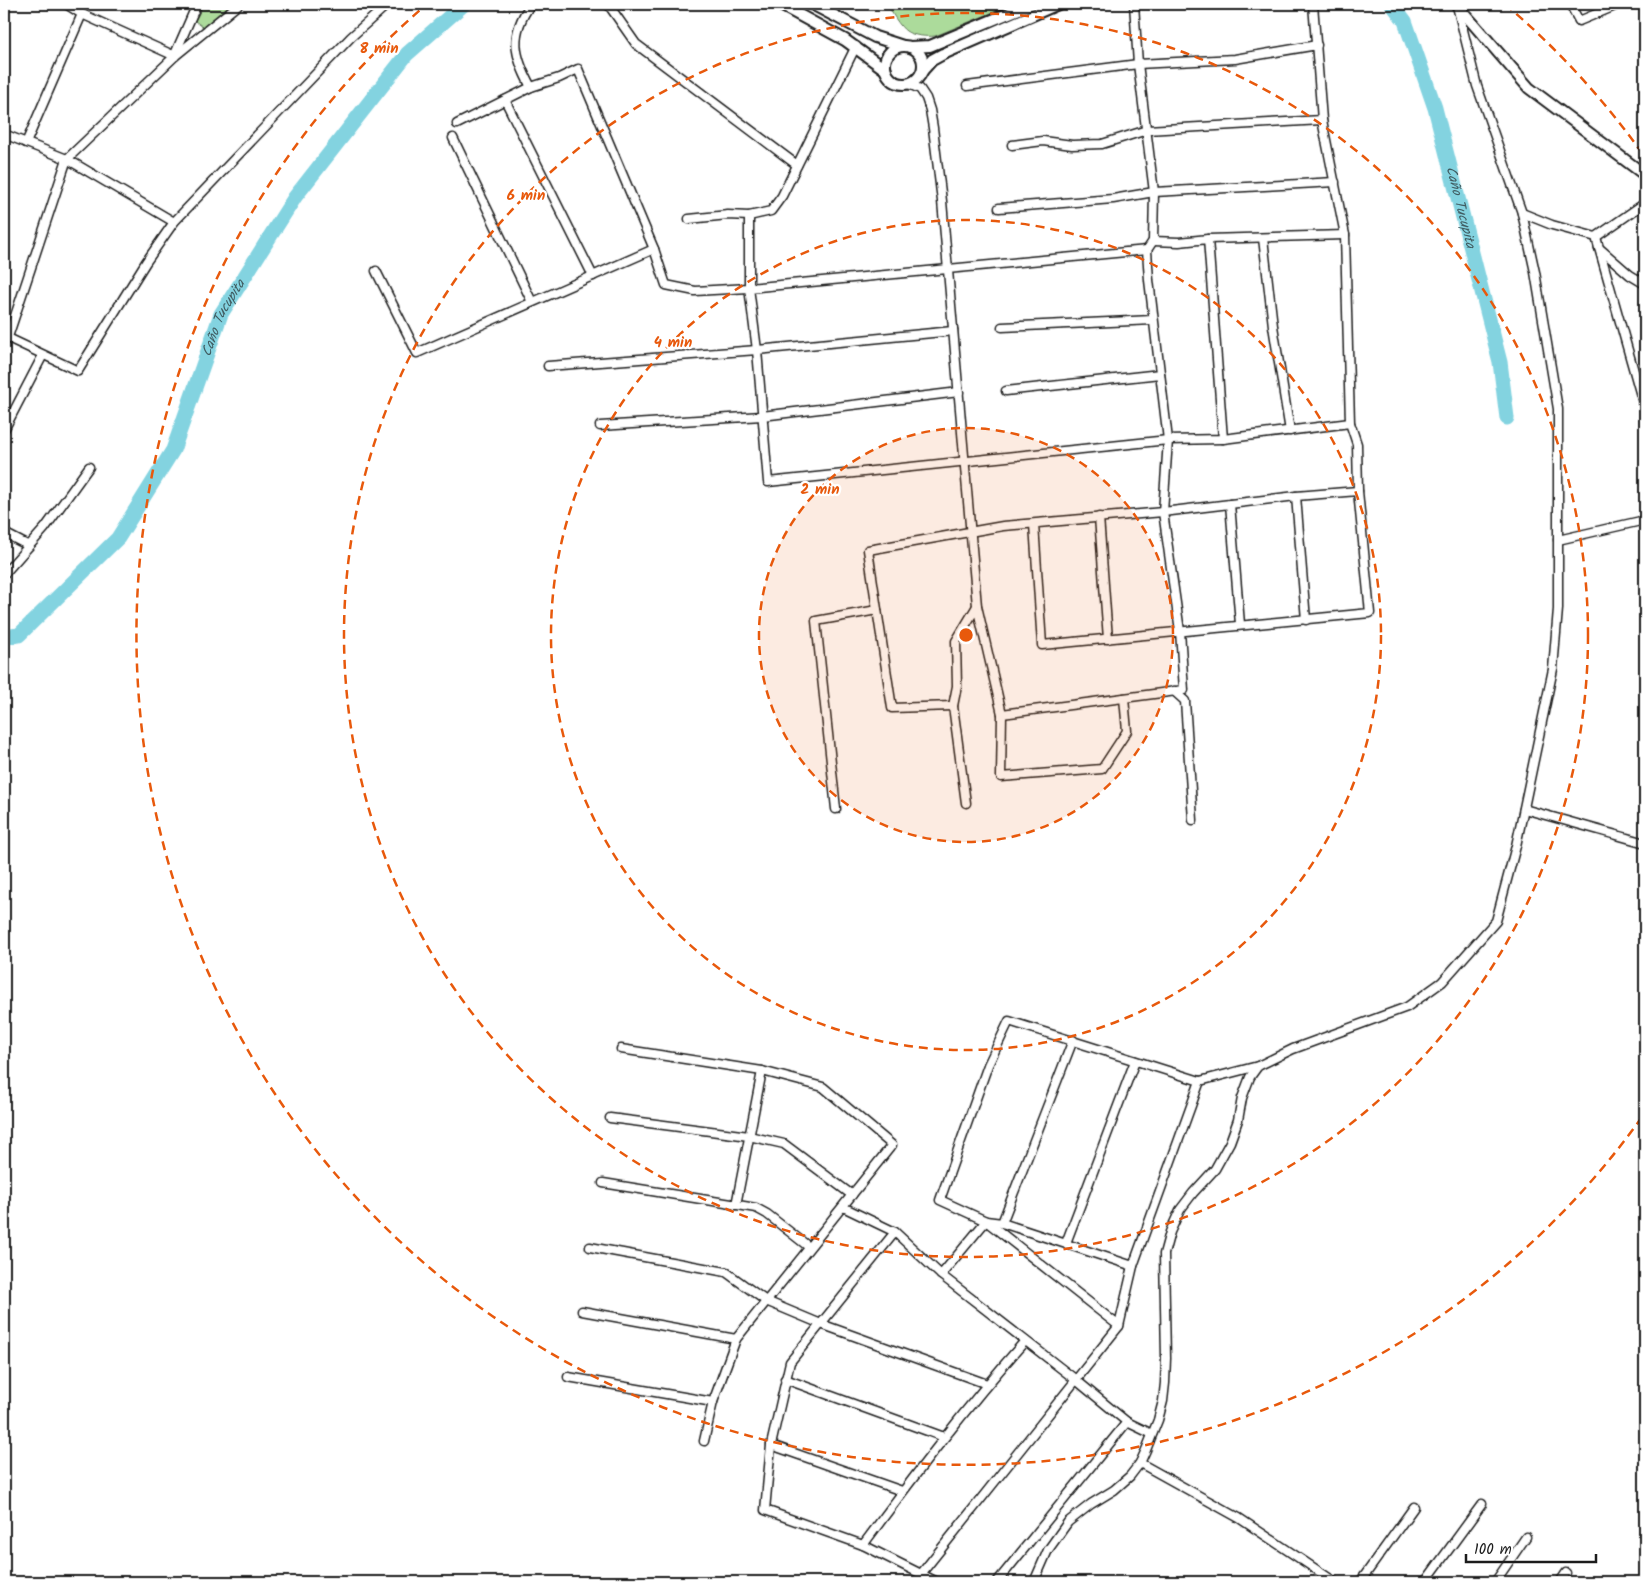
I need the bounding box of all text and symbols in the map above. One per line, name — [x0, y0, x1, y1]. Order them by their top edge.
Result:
text: 8 min — [359, 37, 399, 61]
water label: Caño Tucupita — [1439, 164, 1482, 252]
text: 6 min — [507, 184, 545, 208]
water label: Caño Tucupita — [196, 274, 252, 360]
text: 4 min — [654, 331, 692, 355]
text: 2 min — [800, 478, 840, 502]
centre of rings — [957, 626, 975, 644]
scale bar — [1466, 1531, 1596, 1563]
text: 100 m — [1474, 1538, 1512, 1562]

